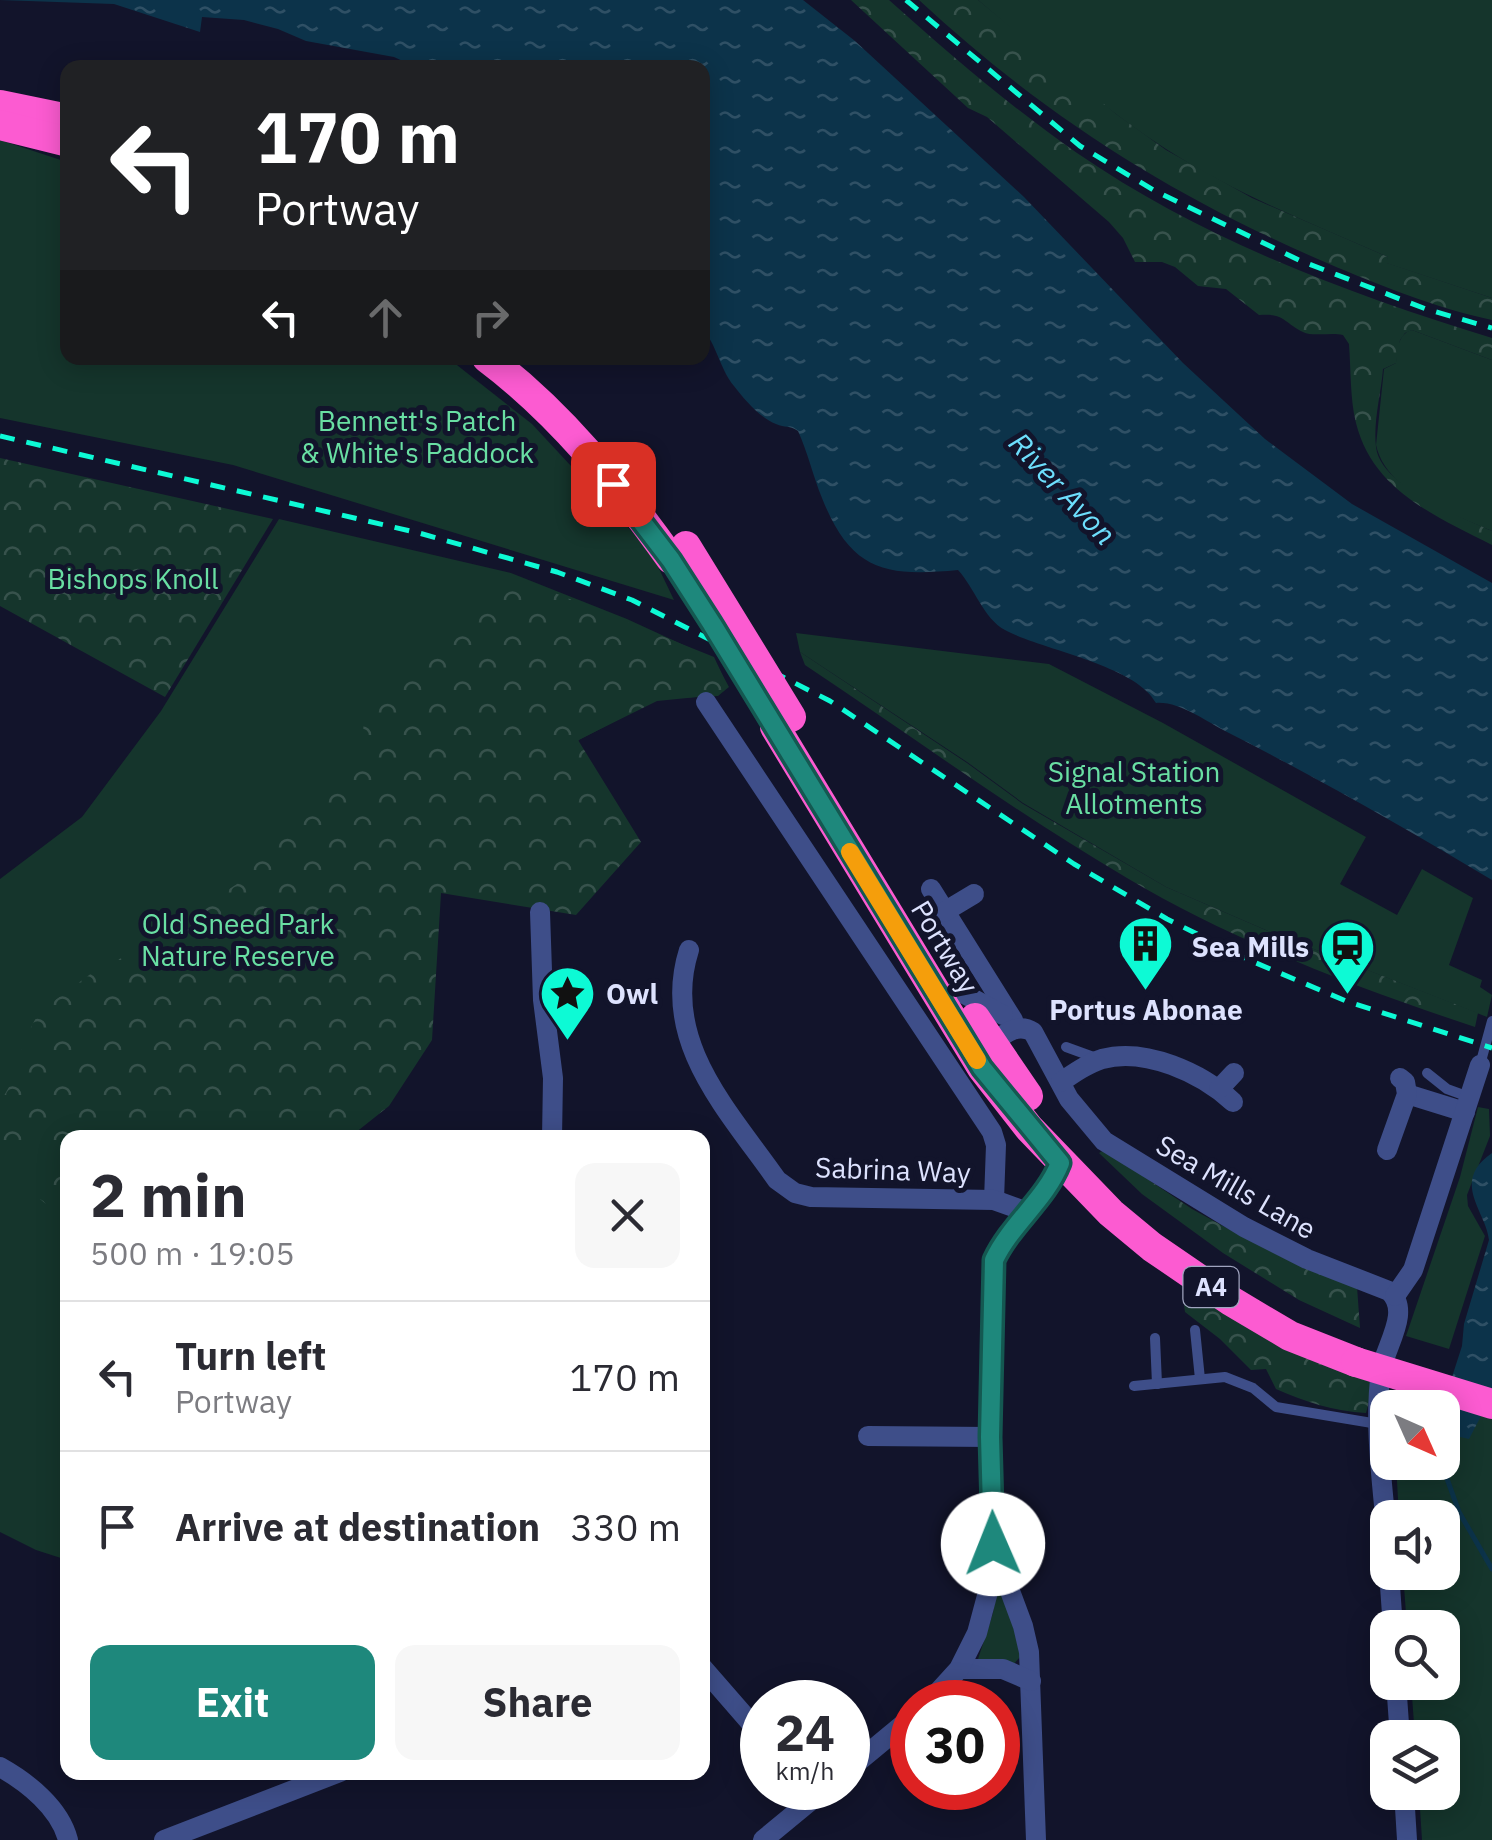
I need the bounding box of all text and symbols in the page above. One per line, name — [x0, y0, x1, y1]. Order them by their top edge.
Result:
text: 170 m — [255, 91, 460, 182]
icon: left — [90, 100, 220, 230]
text: Portway — [255, 179, 419, 237]
icon: left — [253, 290, 308, 345]
icon: ahead — [358, 290, 413, 345]
icon: right — [463, 290, 518, 345]
park label: Bennett's Patch & White's Paddock — [300, 402, 534, 471]
water label: River Avon — [1001, 423, 1125, 553]
pin — [571, 442, 656, 527]
icon: arrive — [586, 457, 641, 512]
park label: Bishops Knoll — [47, 560, 219, 597]
park label: Signal Station Allotments — [1048, 753, 1220, 822]
street label: Portway — [903, 893, 988, 1000]
park label: Old Sneed Park Nature Reserve — [141, 905, 335, 974]
building icon: Portus Abonae — [1116, 914, 1176, 993]
station icon: Sea Mills — [1318, 917, 1378, 996]
place label: Sea Mills — [1191, 928, 1309, 965]
place icon: Owl — [537, 964, 597, 1043]
place label: Owl — [606, 975, 658, 1012]
place label: Portus Abonae — [1049, 991, 1243, 1028]
street label: Sea Mills Lane — [1150, 1126, 1323, 1247]
street label: Sabrina Way — [815, 1148, 971, 1191]
text: 2 min — [90, 1155, 247, 1234]
button: close — [575, 1163, 680, 1268]
text: 500 m · 19:05 — [90, 1232, 295, 1274]
road number: A4 — [1184, 1267, 1238, 1307]
text: Turn left — [175, 1331, 326, 1380]
icon: left — [90, 1349, 145, 1404]
text: 170 m — [569, 1352, 680, 1401]
text: Portway — [175, 1380, 292, 1422]
north arrow — [1370, 1390, 1460, 1480]
map controls — [1370, 1390, 1460, 1810]
position arrow — [941, 1492, 1045, 1596]
icon: arrive — [90, 1499, 145, 1554]
button: sound — [1370, 1500, 1460, 1590]
text: Arrive at destination — [175, 1502, 540, 1551]
text: 330 m — [570, 1502, 681, 1551]
button: search — [1370, 1610, 1460, 1700]
button: Exit — [90, 1645, 375, 1760]
button: Share — [395, 1645, 680, 1760]
speed limit sign: 30 — [890, 1680, 1020, 1810]
text: 24 — [775, 1700, 835, 1765]
button: layers — [1370, 1720, 1460, 1810]
text: km/h — [776, 1754, 834, 1787]

